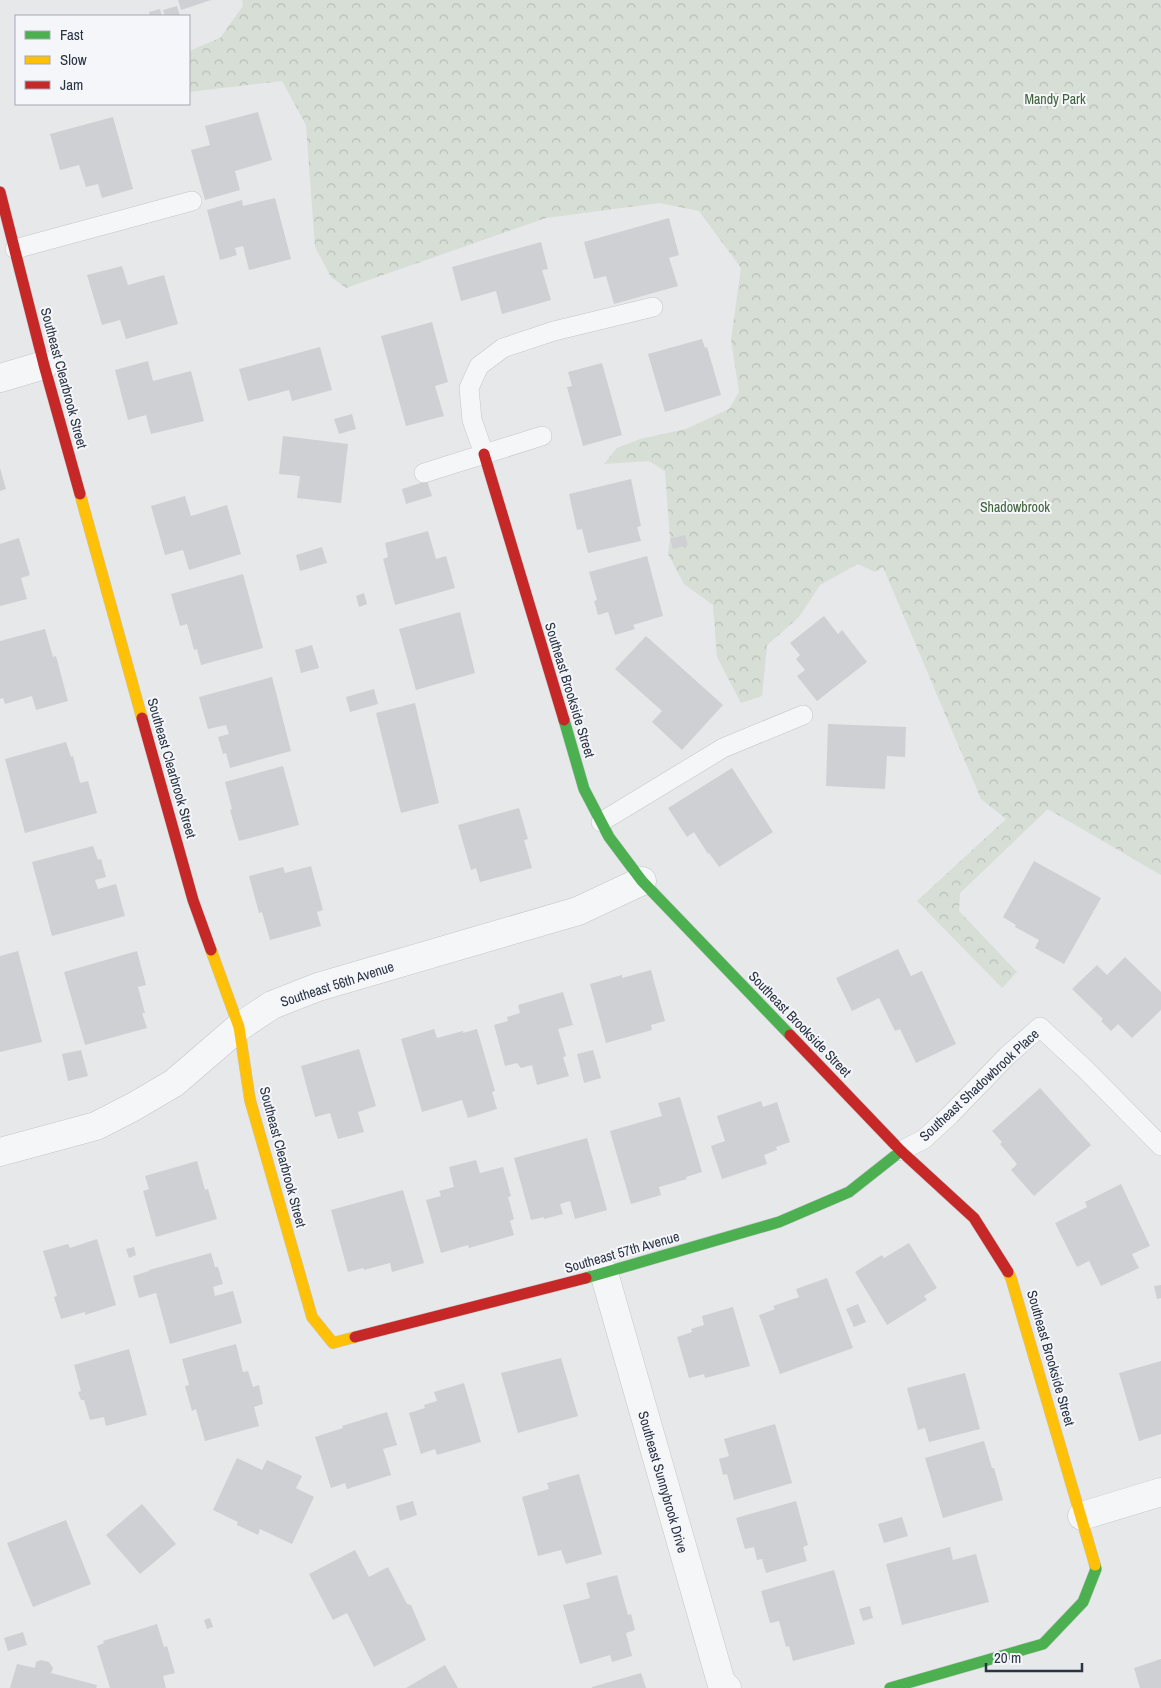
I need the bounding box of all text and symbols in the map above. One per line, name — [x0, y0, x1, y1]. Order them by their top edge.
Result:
legend — [15, 15, 190, 105]
text: Fast — [60, 24, 84, 45]
text: Slow — [60, 49, 87, 70]
text: Jam — [60, 74, 83, 95]
park label: Mandy Park — [1024, 90, 1086, 108]
street label: Southeast Clearbrook Street — [37, 306, 91, 450]
park label: Shadowbrook — [980, 498, 1050, 516]
street label: Southeast Brookside Street — [541, 620, 599, 760]
street label: Southeast Clearbrook Street — [143, 696, 201, 840]
street label: Southeast 56th Avenue — [278, 957, 396, 1011]
street label: Southeast Brookside Street — [745, 967, 855, 1081]
street label: Southeast Shadowbrook Place — [915, 1025, 1043, 1145]
street label: Southeast Clearbrook Street — [256, 1085, 310, 1229]
street label: Southeast 57th Avenue — [563, 1227, 681, 1277]
street label: Southeast Brookside Street — [1023, 1288, 1079, 1428]
street label: Southeast Sunnybrook Drive — [634, 1409, 692, 1555]
scale bar — [986, 1640, 1082, 1672]
text: 20 m — [994, 1647, 1021, 1668]

